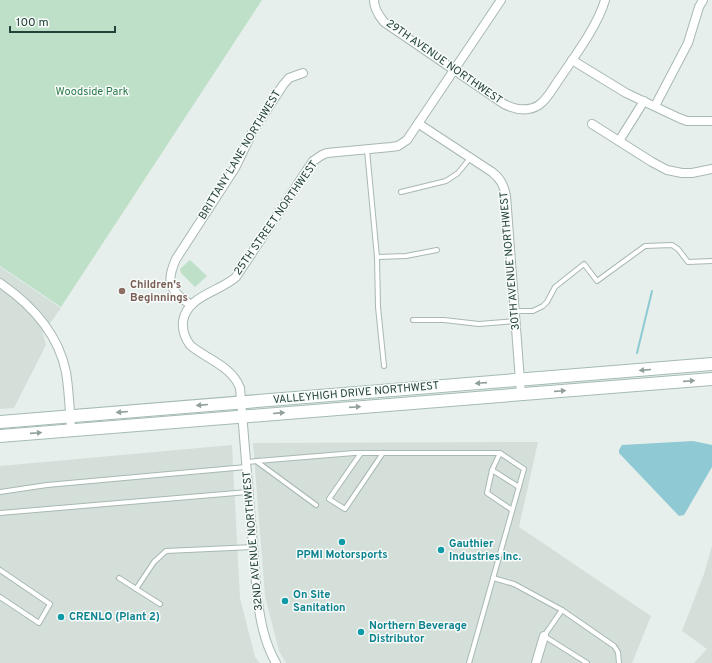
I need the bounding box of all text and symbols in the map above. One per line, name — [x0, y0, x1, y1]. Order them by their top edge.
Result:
scale bar — [10, 8, 115, 34]
text: 100 m — [16, 15, 49, 31]
street label: 29TH AVENUE NORTHWEST — [383, 16, 505, 108]
park label: Woodside Park — [55, 85, 129, 99]
street label: BRITTANY LANE NORTHWEST — [196, 88, 284, 222]
street label: 25TH STREET NORTHWEST — [231, 158, 321, 278]
street label: 30TH AVENUE NORTHWEST — [497, 191, 523, 331]
place label: Children's Beginnings — [130, 278, 188, 305]
marker: Children's Beginnings — [117, 286, 127, 296]
one-way arrow — [639, 366, 651, 373]
one-way arrow — [683, 377, 695, 384]
street label: VALLEYHIGH DRIVE NORTHWEST — [272, 379, 440, 407]
one-way arrow — [475, 380, 487, 387]
one-way arrow — [554, 387, 566, 394]
one-way arrow — [196, 402, 208, 409]
one-way arrow — [349, 404, 361, 411]
one-way arrow — [116, 408, 128, 415]
one-way arrow — [273, 410, 285, 417]
one-way arrow — [30, 430, 42, 436]
street label: 32ND AVENUE NORTHWEST — [240, 471, 266, 611]
marker: PPMI Motorsports — [337, 537, 347, 547]
place label: Gauthier Industries Inc. — [449, 537, 522, 564]
marker: Gauthier Industries Inc. — [436, 545, 446, 555]
place label: PPMI Motorsports — [296, 548, 388, 562]
place label: On Site Sanitation — [293, 588, 346, 615]
marker: On Site Sanitation — [280, 596, 290, 606]
place label: CRENLO (Plant 2) — [69, 610, 160, 624]
marker: CRENLO (Plant 2) — [56, 612, 66, 622]
place label: Northern Beverage Distributor — [369, 619, 467, 646]
marker: Northern Beverage Distributor — [356, 627, 366, 637]

